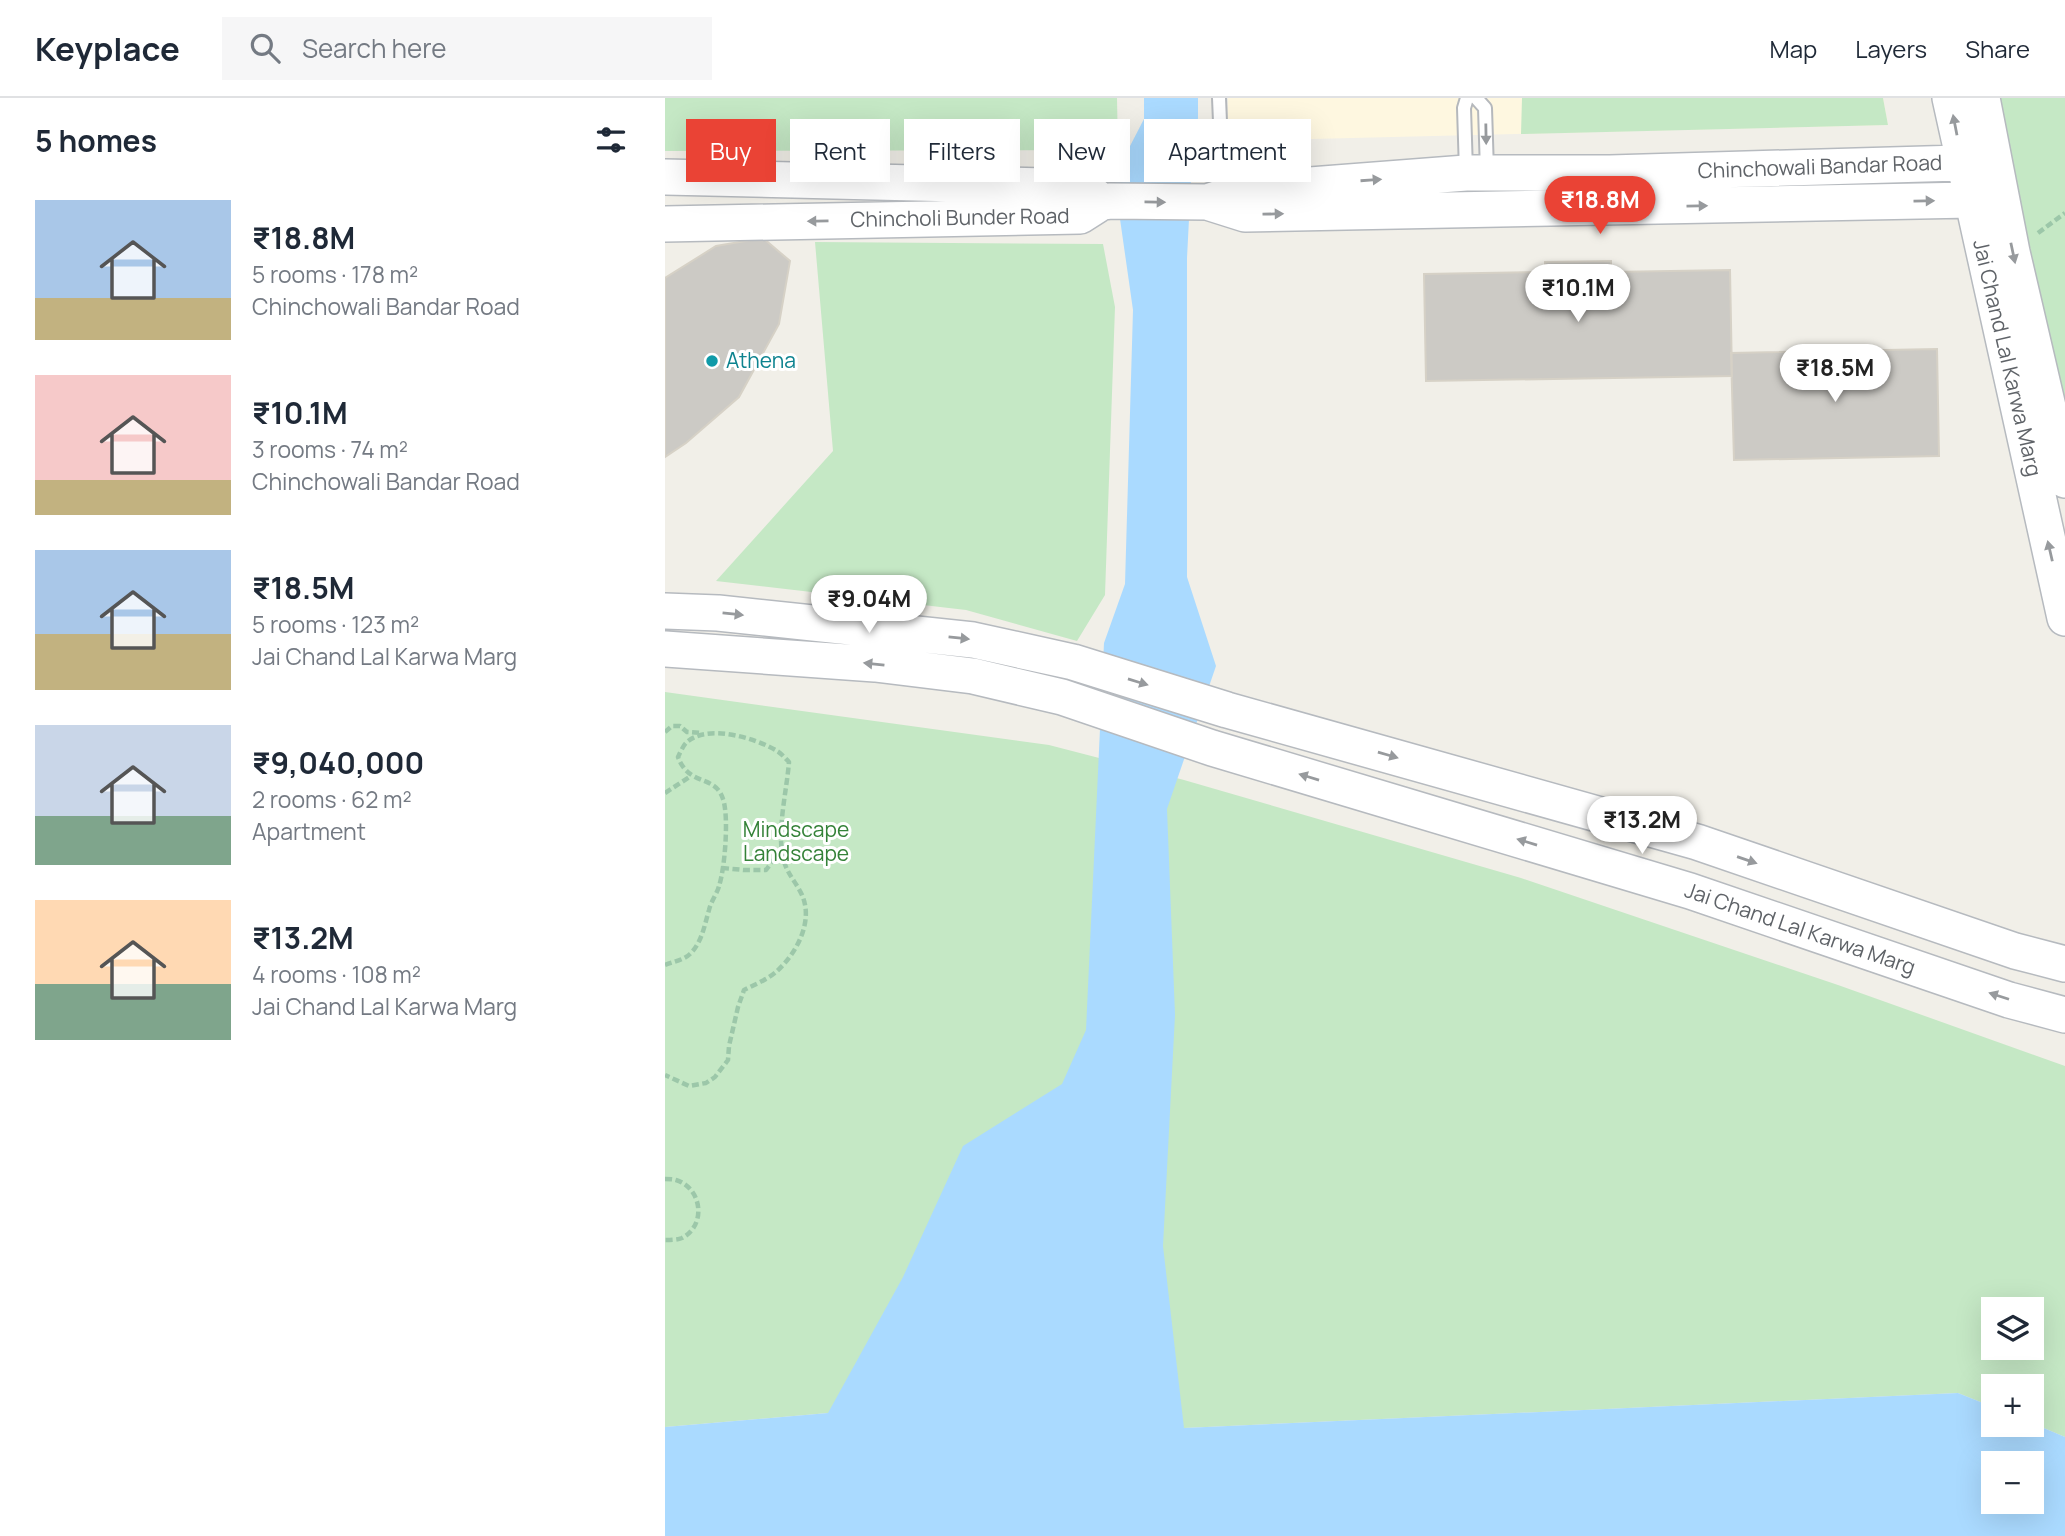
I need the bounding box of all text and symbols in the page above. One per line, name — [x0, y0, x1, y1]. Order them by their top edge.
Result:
search box — [222, 17, 712, 80]
text: Keyplace — [35, 26, 180, 71]
icon: search — [246, 29, 284, 67]
text: Search here — [302, 30, 447, 66]
text: Map — [1770, 32, 1817, 65]
text: Layers — [1855, 32, 1927, 65]
text: Share — [1965, 32, 2030, 65]
one-way arrow — [1949, 114, 1960, 136]
chip: Buy — [686, 119, 776, 182]
chip: Rent — [790, 119, 890, 182]
chip: Filters — [904, 119, 1020, 182]
chip: New — [1034, 119, 1130, 182]
chip: Apartment — [1144, 119, 1311, 182]
text: 5 homes — [35, 120, 157, 161]
icon: filters — [592, 121, 630, 159]
one-way arrow — [1480, 123, 1491, 145]
street label: Chinchowali Bandar Road — [1697, 148, 1943, 184]
one-way arrow — [1360, 174, 1382, 185]
pin: ₹18.8M — [1543, 176, 1657, 236]
text: ₹18.8M — [1560, 183, 1640, 215]
one-way arrow — [1914, 195, 1936, 207]
one-way arrow — [1145, 196, 1167, 208]
one-way arrow — [1686, 200, 1708, 211]
street label: Chincholi Bunder Road — [850, 201, 1070, 233]
one-way arrow — [1263, 208, 1285, 220]
one-way arrow — [806, 215, 828, 227]
text: ₹18.8M — [252, 217, 355, 258]
icon: home — [91, 228, 175, 312]
street label: Jai Chand Lal Karwa Marg — [1967, 237, 2049, 479]
one-way arrow — [2007, 242, 2018, 264]
text: 5 rooms · 178 m² — [252, 258, 418, 290]
pin: ₹10.1M — [1521, 264, 1635, 324]
text: ₹10.1M — [1541, 271, 1615, 303]
text: Chinchowali Bandar Road — [252, 290, 520, 322]
pin: ₹18.5M — [1778, 344, 1892, 404]
place label: Athena — [726, 346, 796, 374]
text: ₹18.5M — [1796, 351, 1874, 383]
marker: Athena — [704, 353, 720, 369]
text: ₹10.1M — [252, 392, 348, 433]
icon: home — [91, 403, 175, 487]
text: 3 rooms · 74 m² — [252, 433, 408, 465]
text: Chinchowali Bandar Road — [252, 465, 520, 497]
one-way arrow — [2044, 540, 2055, 562]
text: ₹18.5M — [252, 567, 354, 608]
pin: ₹9.04M — [812, 575, 926, 635]
icon: home — [91, 578, 175, 662]
text: ₹9.04M — [827, 582, 911, 614]
text: 5 rooms · 123 m² — [252, 608, 419, 640]
one-way arrow — [722, 609, 744, 620]
one-way arrow — [949, 633, 971, 644]
text: Jai Chand Lal Karwa Marg — [252, 640, 517, 672]
one-way arrow — [863, 658, 885, 669]
one-way arrow — [1127, 677, 1148, 688]
text: ₹9,040,000 — [252, 742, 424, 783]
one-way arrow — [1377, 750, 1399, 761]
icon: home — [91, 753, 175, 837]
one-way arrow — [1298, 772, 1319, 782]
text: 2 rooms · 62 m² — [252, 783, 412, 815]
pin: ₹13.2M — [1585, 796, 1699, 856]
text: ₹13.2M — [1603, 803, 1681, 835]
text: Apartment — [252, 815, 366, 847]
park label: Mindscape Landscape — [743, 815, 849, 867]
one-way arrow — [1516, 836, 1537, 846]
one-way arrow — [1737, 855, 1758, 866]
street label: Jai Chand Lal Karwa Marg — [1681, 875, 1919, 981]
text: ₹13.2M — [252, 917, 354, 958]
icon: home — [91, 928, 175, 1012]
text: 4 rooms · 108 m² — [252, 958, 421, 990]
text: Jai Chand Lal Karwa Marg — [252, 990, 517, 1022]
one-way arrow — [1989, 991, 2010, 1001]
map controls — [1981, 1297, 2044, 1514]
button: layers — [1981, 1297, 2044, 1360]
button: + — [1981, 1374, 2044, 1437]
button: − — [1981, 1451, 2044, 1514]

